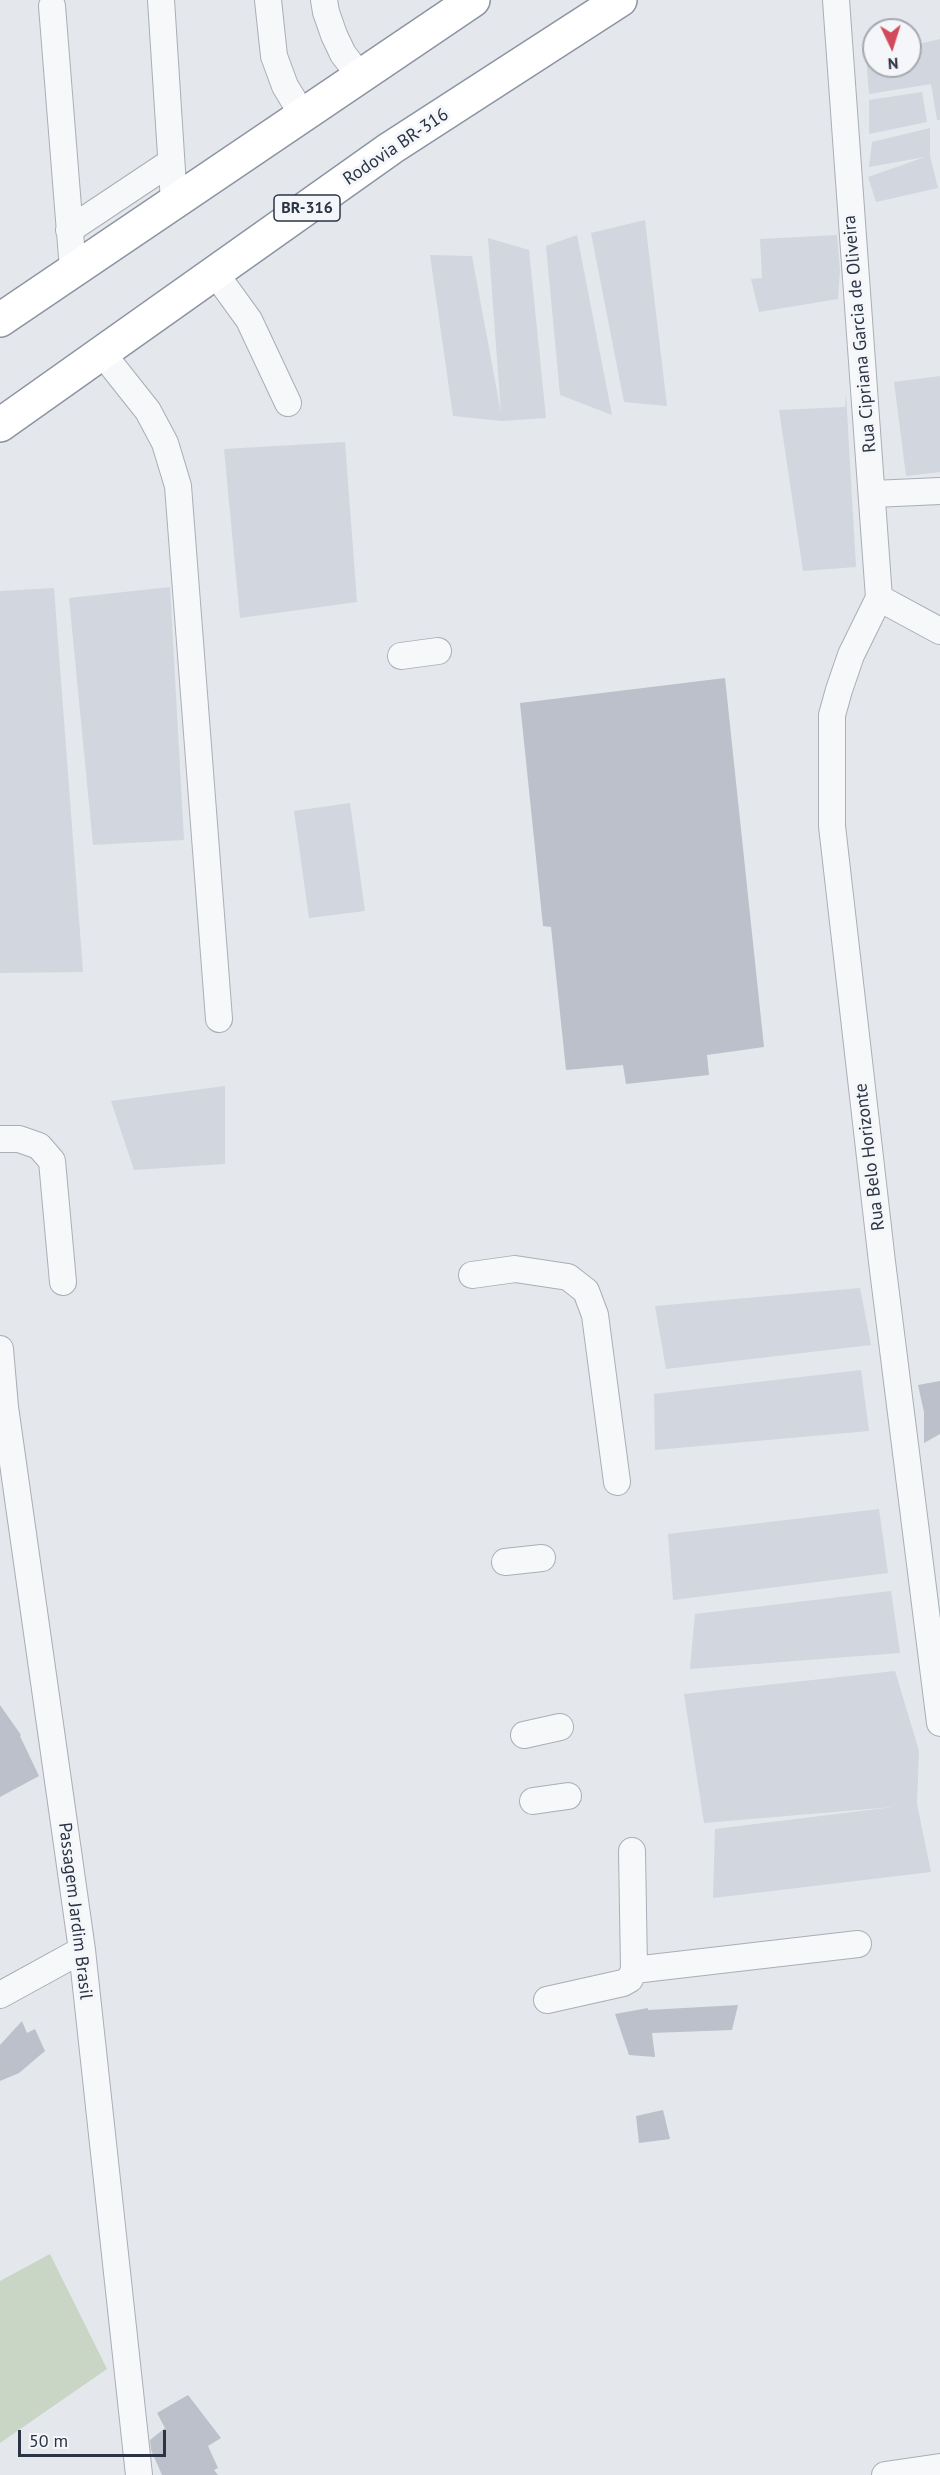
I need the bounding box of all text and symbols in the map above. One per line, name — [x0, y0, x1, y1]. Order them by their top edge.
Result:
north arrow — [862, 18, 922, 78]
text: N — [887, 54, 899, 74]
street label: Rodovia BR-316 — [339, 104, 453, 190]
road number: BR-316 — [274, 195, 340, 221]
street label: Rua Cipriana Garcia de Oliveira — [839, 214, 881, 454]
street label: Rua Belo Horizonte — [850, 1082, 890, 1232]
street label: Passagem Jardim Brasil — [53, 1821, 97, 2001]
scale bar — [21, 2418, 170, 2456]
text: 50 m — [29, 2429, 68, 2452]

